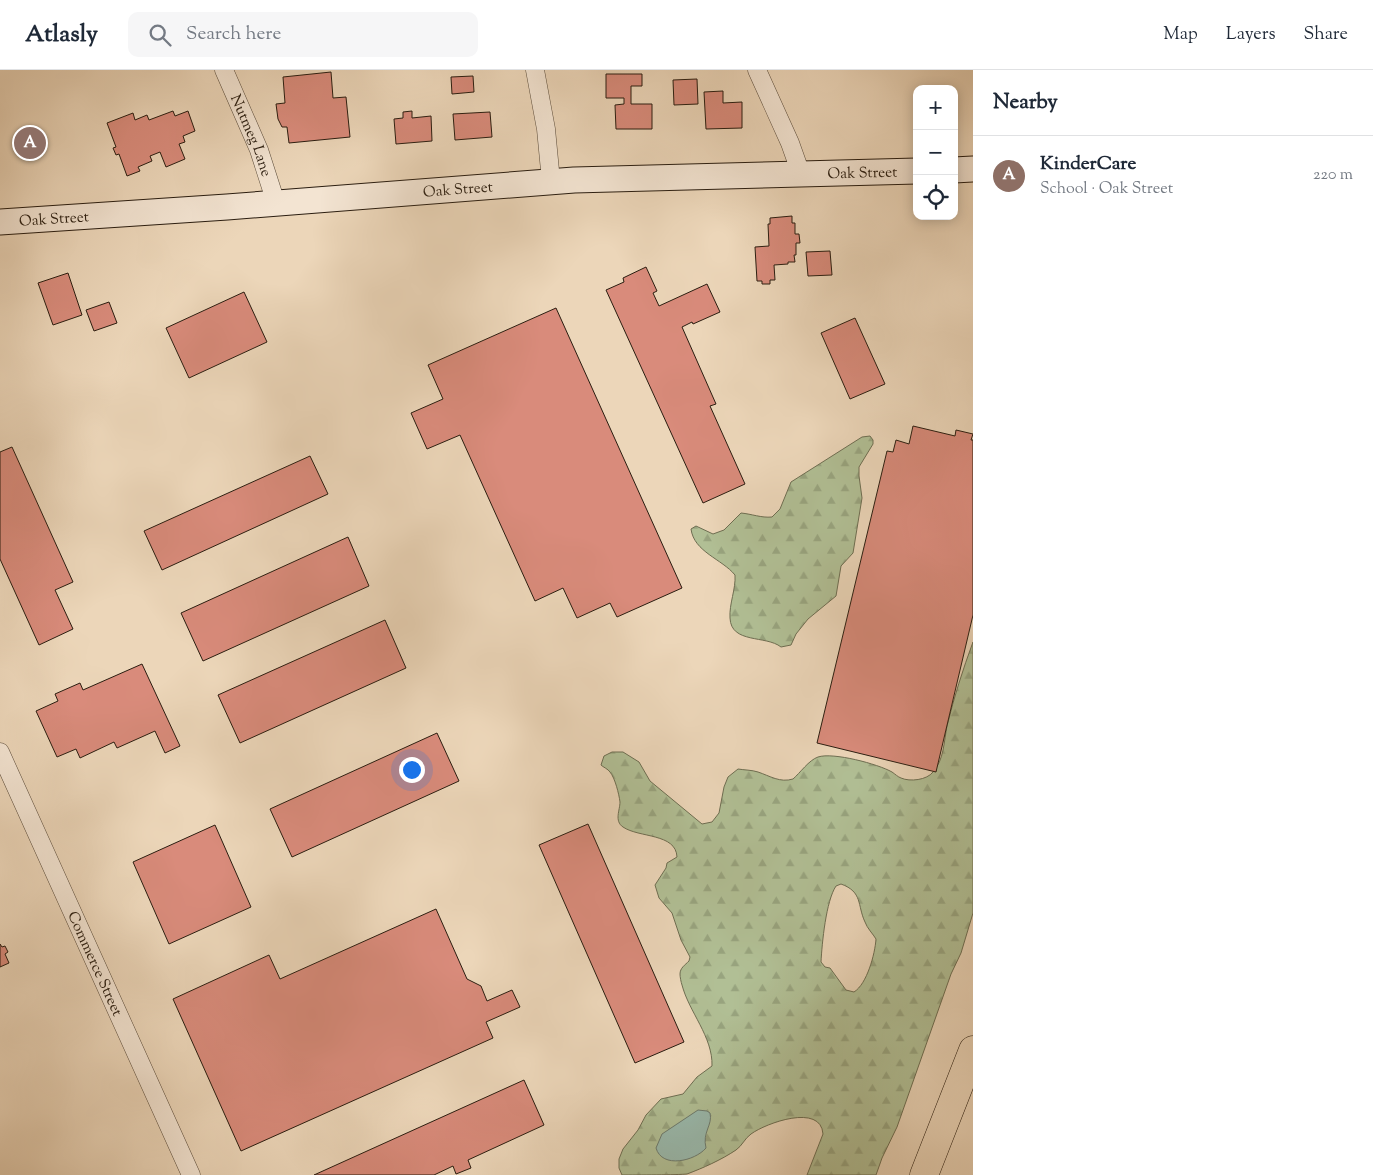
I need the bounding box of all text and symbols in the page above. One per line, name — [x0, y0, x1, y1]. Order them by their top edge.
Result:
search box — [128, 12, 478, 57]
text: Atlasly — [25, 18, 98, 52]
icon: search — [146, 21, 174, 49]
text: Search here — [186, 21, 281, 48]
text: Map — [1163, 22, 1198, 48]
text: Layers — [1226, 22, 1276, 48]
text: Share — [1304, 22, 1348, 48]
map controls — [913, 85, 958, 220]
button: + — [913, 85, 958, 130]
text: Nearby — [993, 88, 1058, 118]
street label: Nutmeg Lane — [224, 92, 276, 180]
pin: A — [14, 124, 46, 162]
button: − — [913, 130, 958, 175]
text: KinderCare — [1040, 151, 1136, 178]
street label: Oak Street — [827, 163, 898, 185]
text: A — [1003, 164, 1016, 187]
text: 220 m — [1313, 164, 1353, 187]
button: locate — [913, 175, 958, 220]
street label: Oak Street — [422, 177, 494, 204]
text: School · Oak Street — [1040, 178, 1173, 201]
street label: Oak Street — [18, 207, 90, 233]
your location — [399, 757, 425, 783]
street label: Commerce Street — [61, 908, 127, 1020]

